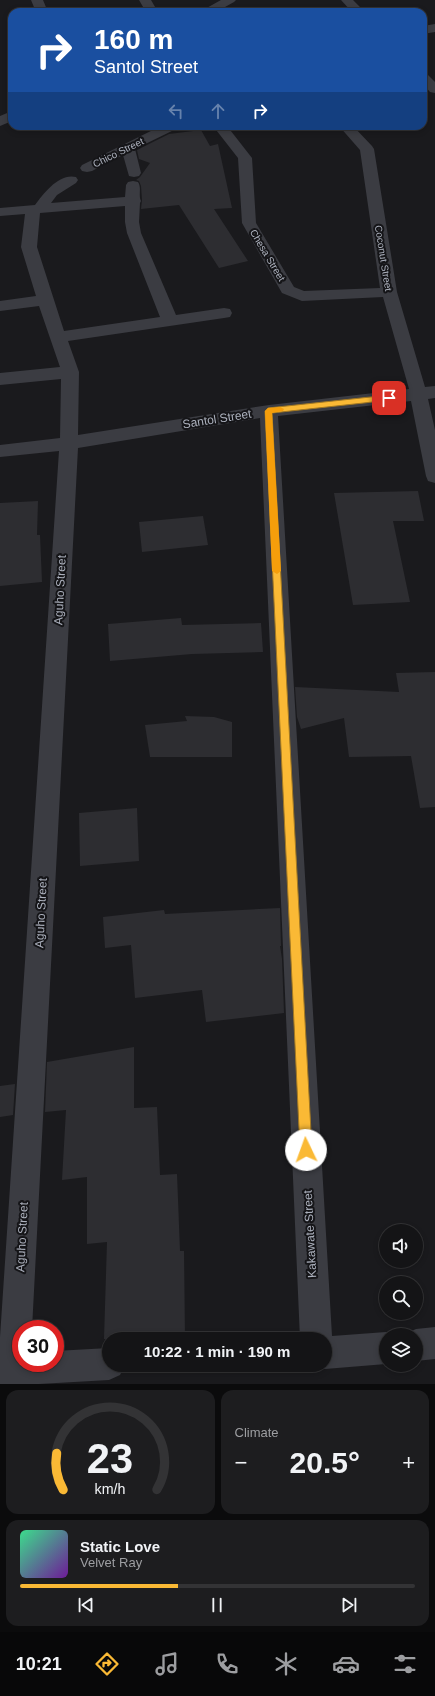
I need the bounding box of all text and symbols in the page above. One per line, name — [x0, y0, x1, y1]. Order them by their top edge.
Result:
icon: right — [28, 24, 80, 76]
text: 160 m — [94, 24, 173, 55]
text: Santol Street — [94, 57, 198, 77]
icon: left — [165, 100, 187, 122]
icon: ahead — [207, 100, 229, 122]
icon: right — [249, 100, 271, 122]
street label: Chico Street — [91, 135, 146, 169]
street label: Coconut Street — [373, 224, 394, 292]
street label: Chesa Street — [248, 227, 287, 283]
pin — [372, 381, 406, 415]
icon: arrive — [378, 387, 400, 409]
street label: Santol Street — [182, 407, 253, 431]
street label: Aguho Street — [51, 554, 69, 625]
street label: Aguho Street — [32, 877, 50, 948]
position arrow — [285, 1129, 327, 1171]
street label: Kakawate Street — [301, 1189, 319, 1278]
street label: Aguho Street — [13, 1201, 31, 1272]
map controls — [379, 1224, 423, 1372]
button: sound — [379, 1224, 423, 1268]
button: search — [379, 1276, 423, 1320]
speed limit sign: 30 — [12, 1320, 64, 1372]
button: layers — [379, 1328, 423, 1372]
text: 10:22 · 1 min · 190 m — [144, 1343, 290, 1360]
text: Climate — [235, 1425, 279, 1440]
text: 23 — [87, 1435, 133, 1482]
text: 20.5° — [290, 1446, 360, 1479]
text: − — [235, 1450, 247, 1475]
text: + — [402, 1450, 415, 1475]
text: km/h — [95, 1481, 126, 1497]
text: Static Love — [80, 1538, 160, 1555]
text: Velvet Ray — [80, 1555, 142, 1570]
icon: previous — [75, 1594, 97, 1616]
icon: pause — [206, 1594, 228, 1616]
icon: next — [338, 1594, 360, 1616]
icon: directions — [93, 1650, 121, 1678]
icon: music — [153, 1650, 181, 1678]
icon: phone — [213, 1650, 241, 1678]
icon: climate — [272, 1650, 300, 1678]
icon: car — [332, 1650, 360, 1678]
icon: filters — [391, 1650, 419, 1678]
text: 10:21 — [16, 1654, 62, 1674]

